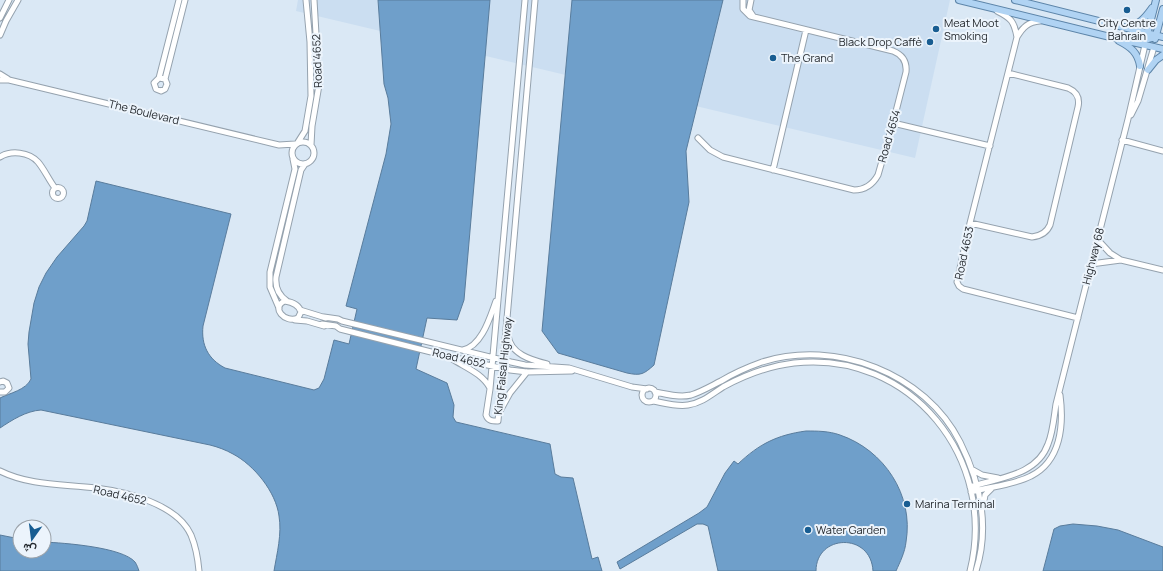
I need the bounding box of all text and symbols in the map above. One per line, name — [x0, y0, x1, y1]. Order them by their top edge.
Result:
marker: City Centre Bahrain — [1122, 5, 1132, 15]
place label: Meat Moot Smoking — [944, 15, 999, 43]
place label: City Centre Bahrain — [1098, 15, 1157, 43]
marker: Meat Moot Smoking — [931, 24, 941, 34]
street label: Road 4652 — [308, 34, 325, 88]
place label: Black Drop Caffè — [839, 34, 923, 49]
marker: Black Drop Caffè — [925, 37, 935, 47]
place label: The Grand — [781, 50, 833, 65]
marker: The Grand — [768, 53, 778, 63]
street label: The Boulevard — [107, 96, 181, 128]
street label: Road 4654 — [874, 108, 903, 164]
street label: Road 4653 — [951, 225, 976, 281]
street label: Highway 68 — [1078, 226, 1107, 286]
street label: King Faisal Highway — [490, 316, 515, 415]
street label: Road 4652 — [431, 344, 487, 371]
street label: Road 4652 — [92, 481, 148, 508]
place label: Marina Terminal — [915, 496, 995, 511]
marker: Marina Terminal — [902, 499, 912, 509]
north arrow — [12, 519, 52, 559]
place label: Water Garden — [816, 522, 886, 537]
marker: Water Garden — [803, 525, 813, 535]
text: ش — [21, 540, 38, 558]

